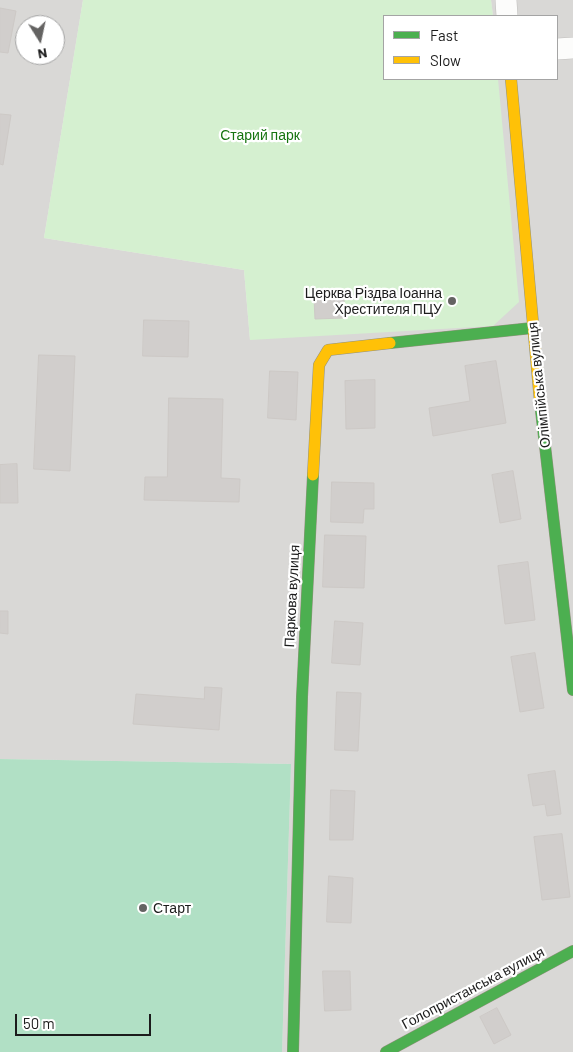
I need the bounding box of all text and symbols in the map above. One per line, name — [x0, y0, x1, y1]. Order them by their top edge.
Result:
north arrow — [15, 15, 65, 65]
legend — [383, 15, 558, 80]
text: Fast — [430, 26, 458, 44]
text: N — [36, 45, 49, 63]
text: Slow — [430, 51, 461, 69]
park label: Старий парк — [220, 127, 300, 143]
place label: Церква Різдва Іоанна Хрестителя ПЦУ — [305, 285, 442, 318]
marker: Церква Різдва Іоанна Хрестителя ПЦУ — [446, 295, 458, 307]
street label: Олімпійська вулиця — [524, 321, 554, 449]
street label: Паркова вулиця — [281, 544, 303, 648]
place label: Старт — [153, 900, 191, 916]
marker: Старт — [137, 902, 149, 914]
street label: Голопристанська вулиця — [399, 943, 547, 1033]
scale bar — [18, 1004, 154, 1036]
text: 50 m — [23, 1014, 55, 1032]

